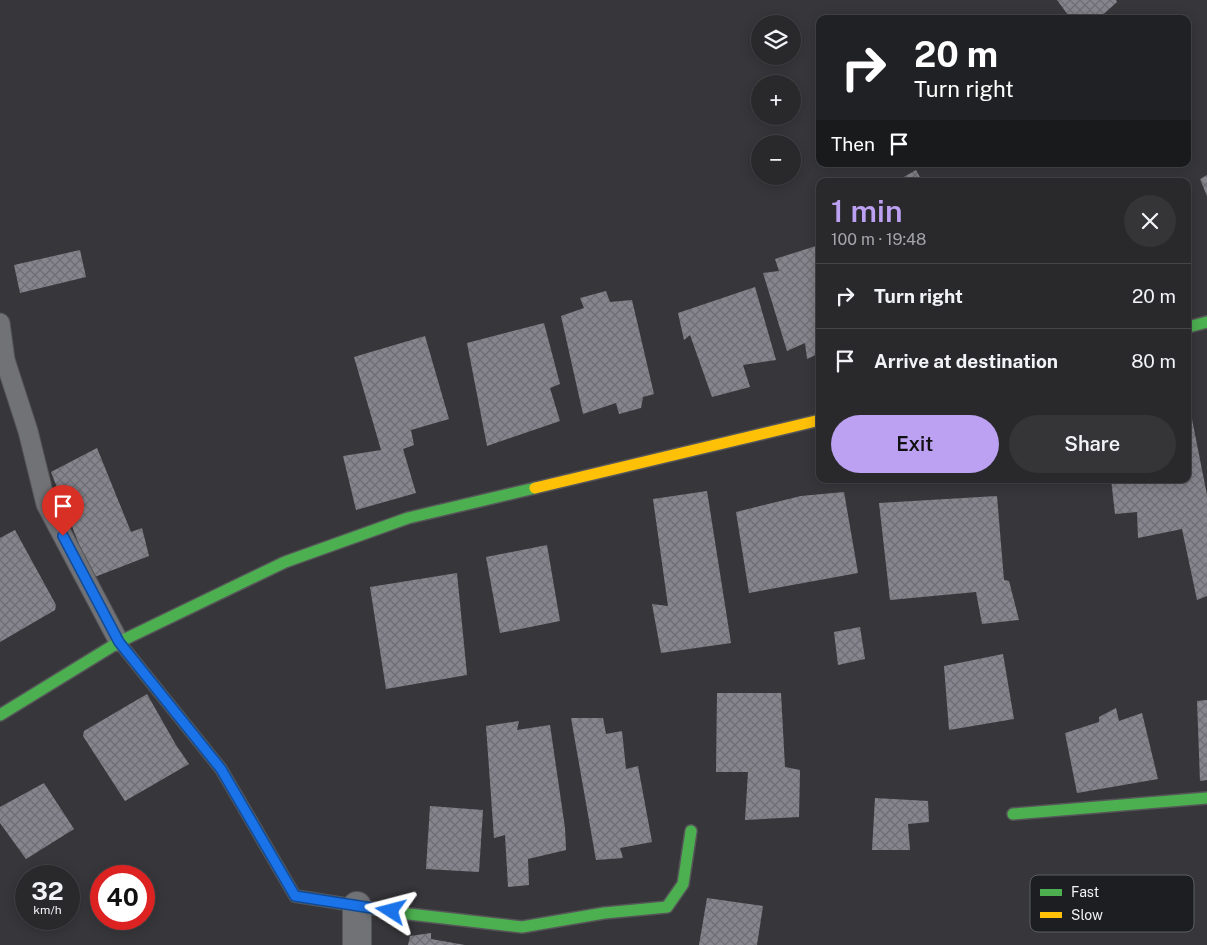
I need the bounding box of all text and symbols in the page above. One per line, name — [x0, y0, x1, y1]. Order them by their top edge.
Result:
map controls — [751, 15, 801, 185]
button: layers — [751, 15, 801, 65]
text: 20 m — [914, 34, 998, 75]
icon: right — [831, 35, 896, 100]
button: + — [751, 75, 801, 125]
text: Turn right — [914, 76, 1014, 102]
icon: arrive — [885, 130, 913, 158]
text: Then — [831, 133, 875, 155]
button: − — [751, 135, 801, 185]
text: 1 min — [831, 193, 902, 229]
button: close — [1124, 195, 1176, 247]
text: 100 m · 19:48 — [831, 230, 926, 249]
icon: right — [831, 282, 859, 310]
text: Turn right — [874, 285, 963, 307]
text: 20 m — [1132, 285, 1176, 307]
icon: arrive — [831, 347, 859, 375]
text: Arrive at destination — [874, 350, 1058, 372]
text: 80 m — [1131, 350, 1176, 372]
button: Exit — [831, 415, 999, 473]
button: Share — [1009, 415, 1176, 473]
pin — [42, 485, 84, 536]
icon: arrive — [49, 492, 77, 520]
speed limit sign: 40 — [90, 865, 155, 930]
legend — [1030, 875, 1194, 932]
text: 32 — [31, 876, 64, 906]
position arrow — [364, 884, 416, 936]
text: Fast — [1071, 884, 1099, 900]
text: km/h — [33, 903, 62, 917]
text: Slow — [1071, 907, 1103, 923]

